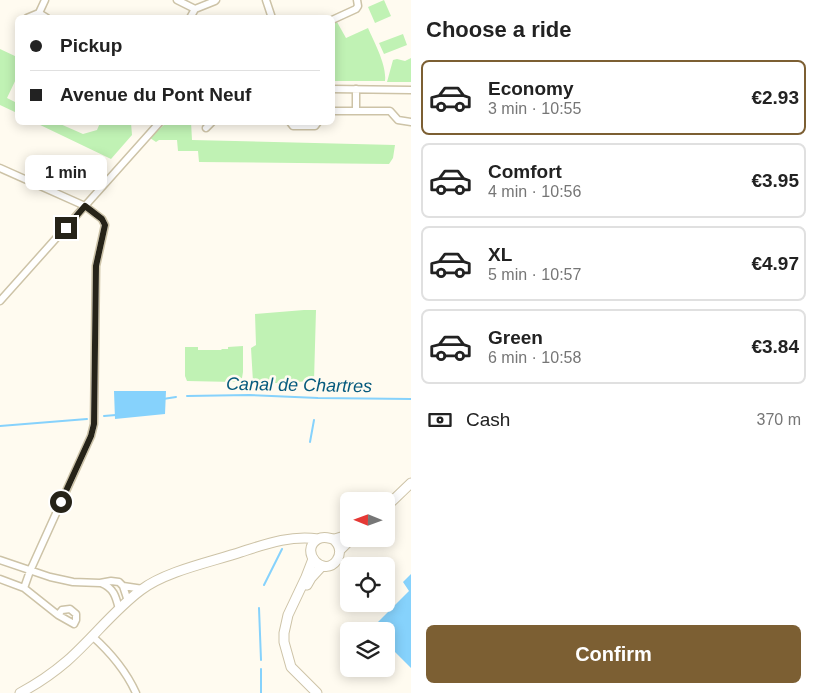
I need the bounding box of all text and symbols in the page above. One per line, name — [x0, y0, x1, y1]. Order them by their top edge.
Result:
text: Choose a ride — [426, 17, 571, 42]
text: Pickup — [60, 35, 122, 56]
icon: car — [428, 75, 473, 120]
text: Economy — [488, 78, 574, 99]
text: Avenue du Pont Neuf — [60, 84, 251, 105]
text: €2.93 — [751, 87, 799, 108]
text: 3 min · 10:55 — [488, 100, 581, 117]
callout: 1 min — [25, 156, 107, 190]
icon: car — [428, 158, 473, 203]
text: Comfort — [488, 161, 562, 182]
text: 1 min — [45, 164, 87, 181]
text: €3.95 — [751, 170, 799, 191]
text: 4 min · 10:56 — [488, 183, 581, 200]
route end — [55, 217, 77, 239]
icon: car — [428, 241, 473, 286]
text: XL — [488, 244, 512, 265]
text: €4.97 — [751, 253, 799, 274]
text: 5 min · 10:57 — [488, 266, 581, 283]
icon: car — [428, 324, 473, 369]
text: Green — [488, 327, 543, 348]
text: €3.84 — [751, 336, 799, 357]
text: 6 min · 10:58 — [488, 349, 581, 366]
water label: Canal de Chartres — [226, 374, 372, 396]
icon: cash — [426, 406, 454, 434]
text: Cash — [466, 409, 510, 430]
text: 370 m — [757, 411, 801, 428]
route start — [50, 491, 72, 513]
north arrow — [340, 492, 395, 548]
map controls — [340, 492, 395, 677]
button: locate — [340, 557, 395, 612]
button: layers — [340, 622, 395, 677]
button: Confirm — [426, 625, 801, 683]

